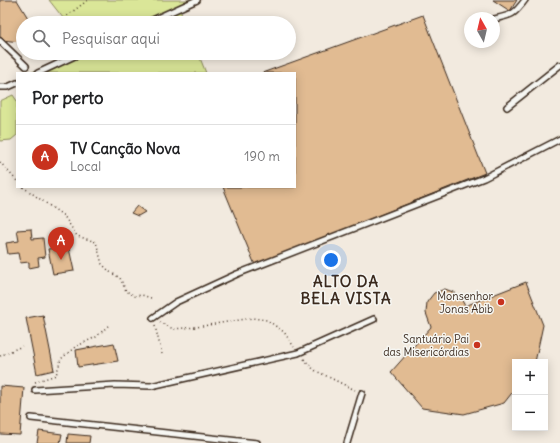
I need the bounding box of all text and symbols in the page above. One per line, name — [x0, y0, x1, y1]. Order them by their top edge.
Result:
north arrow — [464, 12, 500, 48]
search box — [16, 16, 296, 60]
icon: search — [30, 27, 52, 49]
text: Pesquisar aqui — [62, 29, 160, 48]
text: Por perto — [32, 87, 103, 109]
text: TV Canção Nova — [70, 139, 180, 158]
text: A — [41, 148, 49, 165]
text: 190 m — [244, 148, 280, 165]
text: Local — [70, 158, 101, 175]
pin: A — [48, 227, 74, 260]
your location — [321, 250, 341, 270]
district label: ALTO DA BELA VISTA — [300, 272, 392, 308]
place label: Monsenhor Jonas Abib — [437, 289, 493, 316]
marker: Monsenhor Jonas Abib — [496, 297, 506, 307]
place label: Santuário Pai das Misericórdias — [383, 332, 469, 359]
marker: Santuário Pai das Misericórdias — [472, 340, 482, 350]
map controls — [512, 359, 548, 431]
button: + — [512, 359, 548, 395]
button: − — [512, 395, 548, 431]

